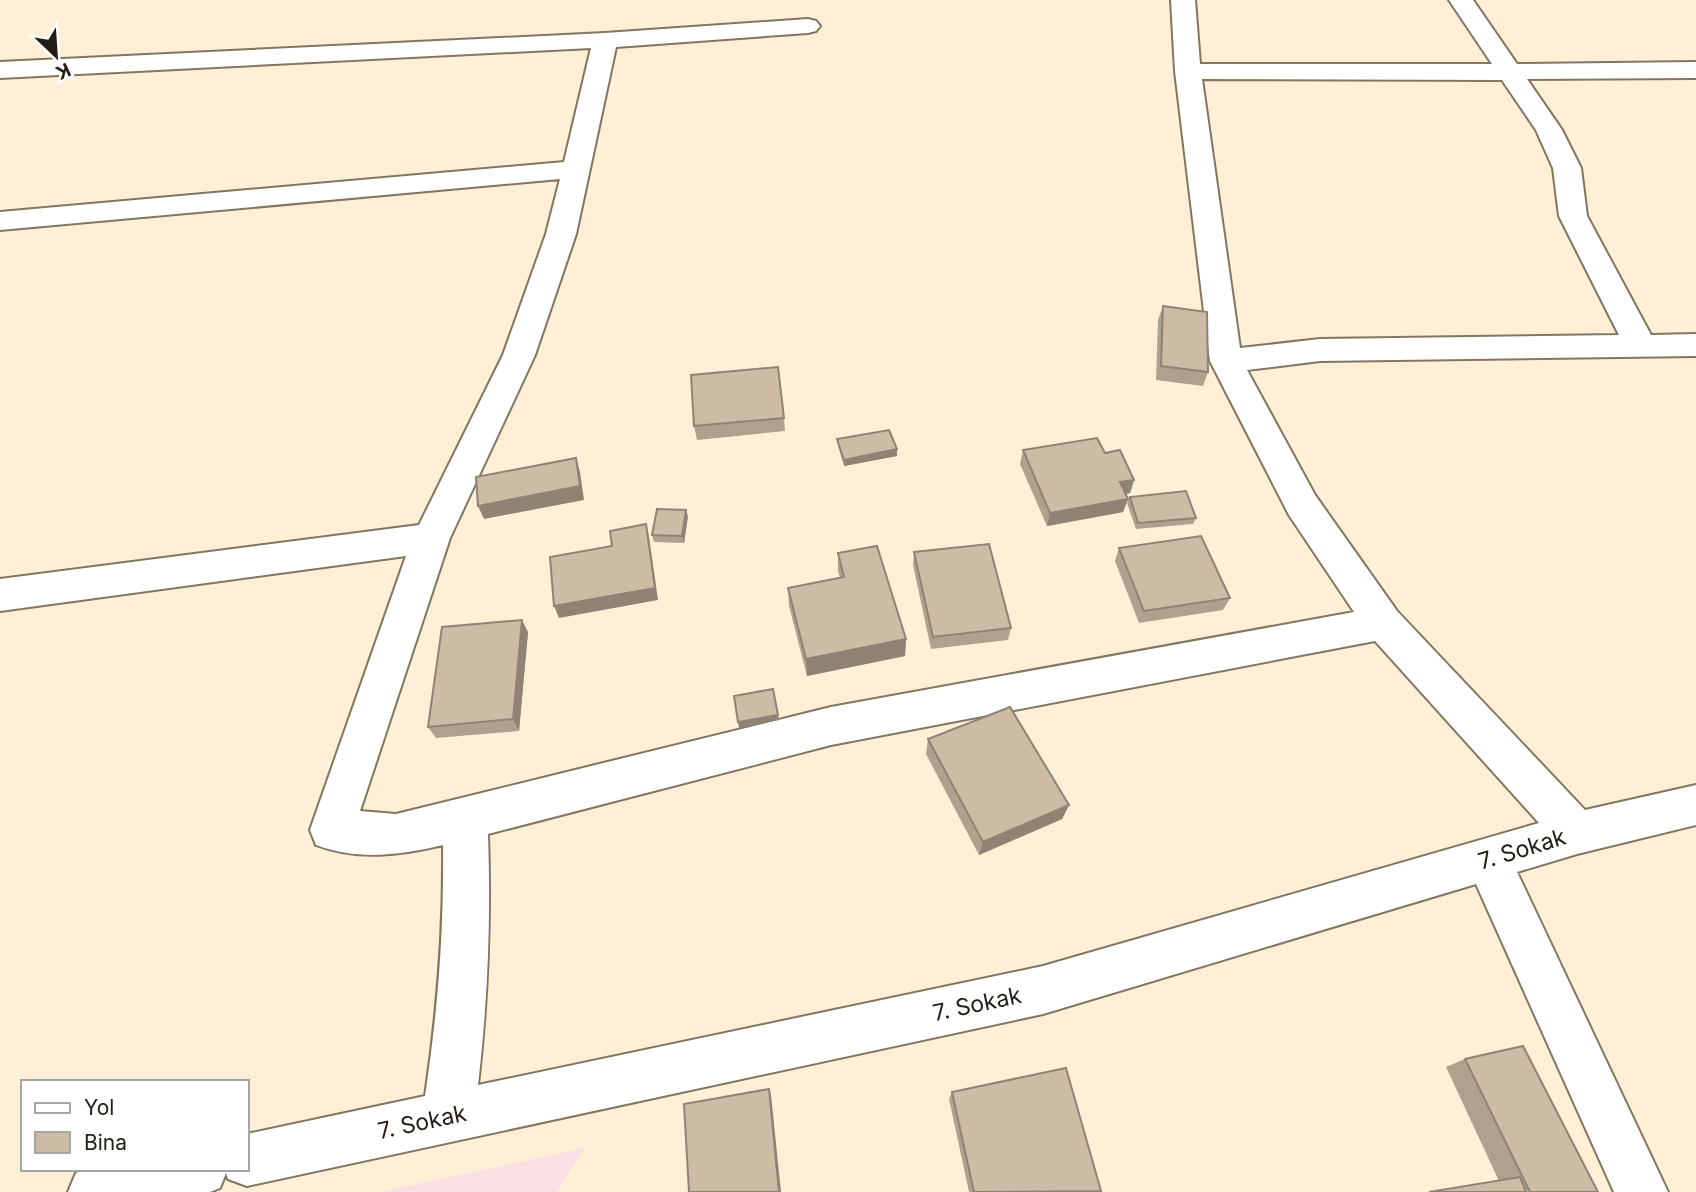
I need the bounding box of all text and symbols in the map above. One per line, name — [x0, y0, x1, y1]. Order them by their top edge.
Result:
north arrow — [21, 21, 91, 91]
text: K — [52, 58, 74, 84]
street label: 7. Sokak — [1475, 822, 1569, 876]
street label: 7. Sokak — [930, 981, 1024, 1027]
legend — [21, 1080, 248, 1171]
text: Yol — [84, 1095, 114, 1120]
street label: 7. Sokak — [375, 1099, 469, 1145]
text: Bina — [84, 1130, 127, 1155]

